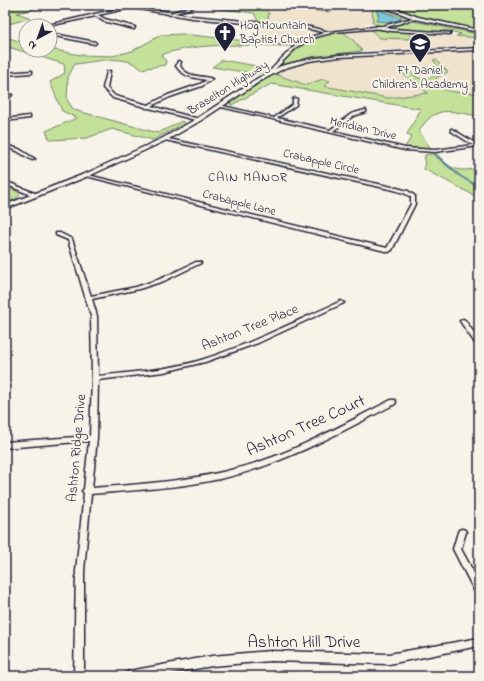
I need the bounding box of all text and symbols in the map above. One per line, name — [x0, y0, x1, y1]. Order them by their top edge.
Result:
place label: Hog Mountain Baptist Church — [239, 17, 315, 49]
north arrow — [18, 18, 58, 58]
church icon: Hog Mountain Baptist Church — [212, 20, 238, 53]
school or university icon: Ft Daniel Children's Academy — [407, 31, 433, 64]
text: N — [24, 36, 40, 53]
street label: Braselton Highway — [183, 56, 272, 121]
place label: Ft Daniel Children's Academy — [372, 62, 468, 95]
street label: Meridian Drive — [328, 113, 399, 146]
street label: Crabapple Circle — [281, 144, 362, 180]
district label: CAIN MANOR — [208, 168, 288, 187]
street label: Crabapple Lane — [200, 185, 278, 221]
street label: Ashton Tree Place — [198, 299, 302, 357]
street label: Ashton Tree Court — [243, 388, 370, 463]
street label: Ashton Ridge Drive — [62, 392, 93, 503]
street label: Ashton Hill Drive — [248, 630, 361, 655]

